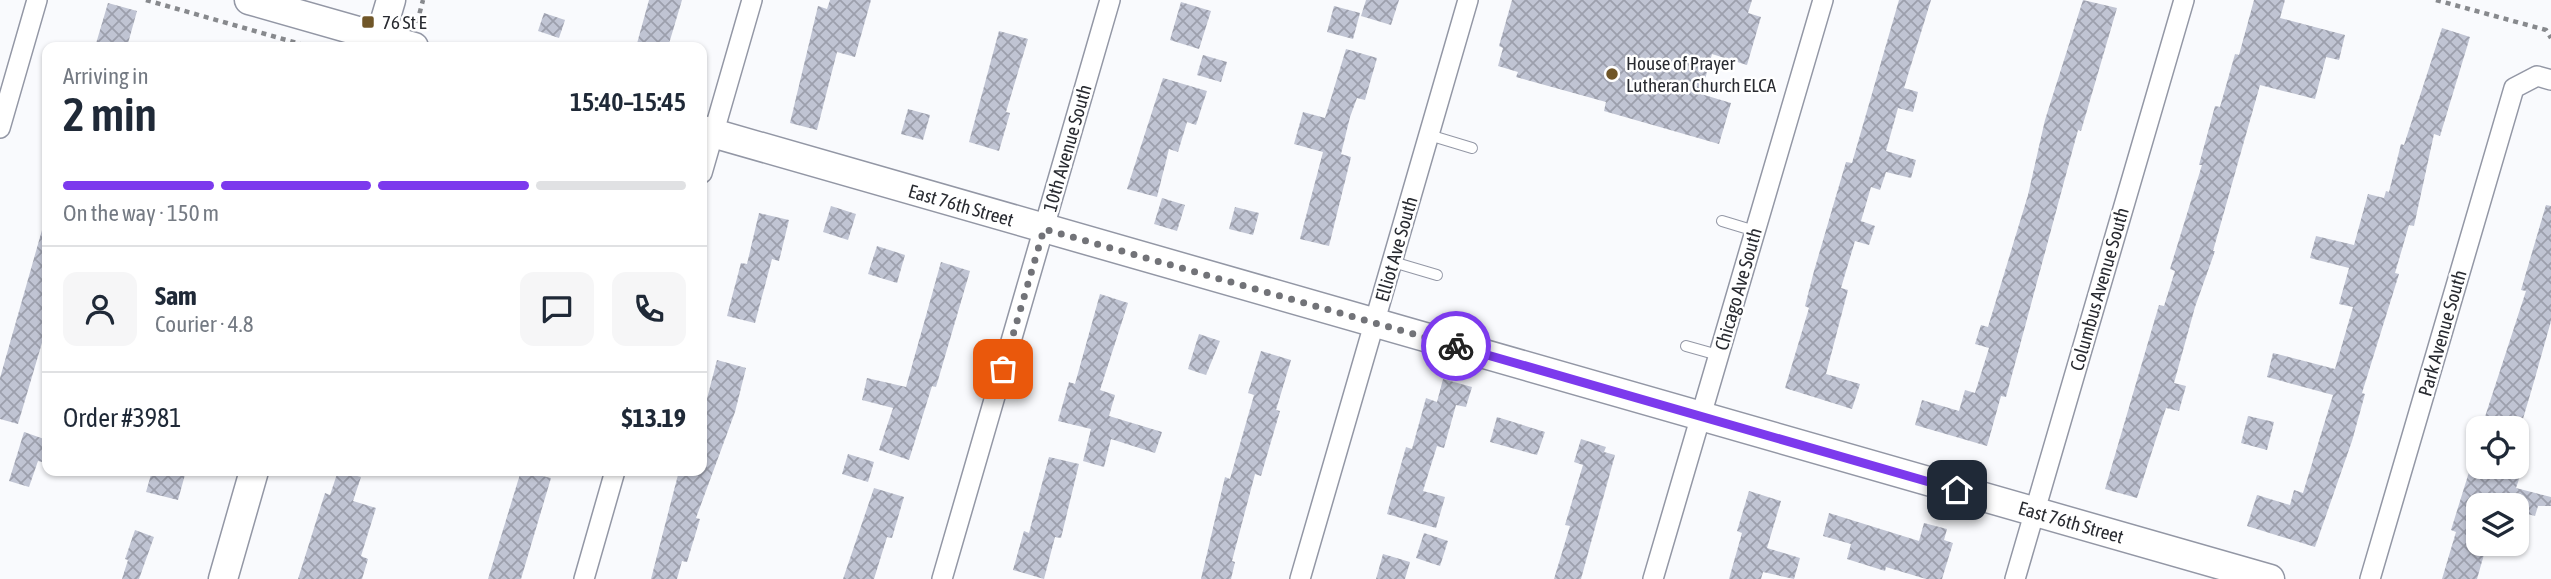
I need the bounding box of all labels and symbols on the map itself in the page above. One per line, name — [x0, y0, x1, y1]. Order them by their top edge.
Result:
place label: 76 St E — [382, 11, 427, 33]
marker: 76 St E — [360, 14, 376, 30]
place label: House of Prayer Lutheran Church ELCA — [1626, 52, 1777, 96]
marker: House of Prayer Lutheran Church ELCA — [1604, 66, 1620, 82]
street label: 10th Avenue South — [1038, 82, 1096, 214]
street label: East 76th Street — [906, 179, 1016, 231]
street label: Elliot Ave South — [1370, 194, 1422, 304]
street label: Columbus Avenue South — [2065, 205, 2133, 373]
street label: Chicago Ave South — [1710, 225, 1766, 353]
street label: Park Avenue South — [2413, 267, 2471, 399]
courier — [1421, 311, 1491, 381]
pin — [973, 339, 1033, 399]
pin — [1927, 460, 1987, 520]
street label: East 76th Street — [2016, 496, 2126, 548]

